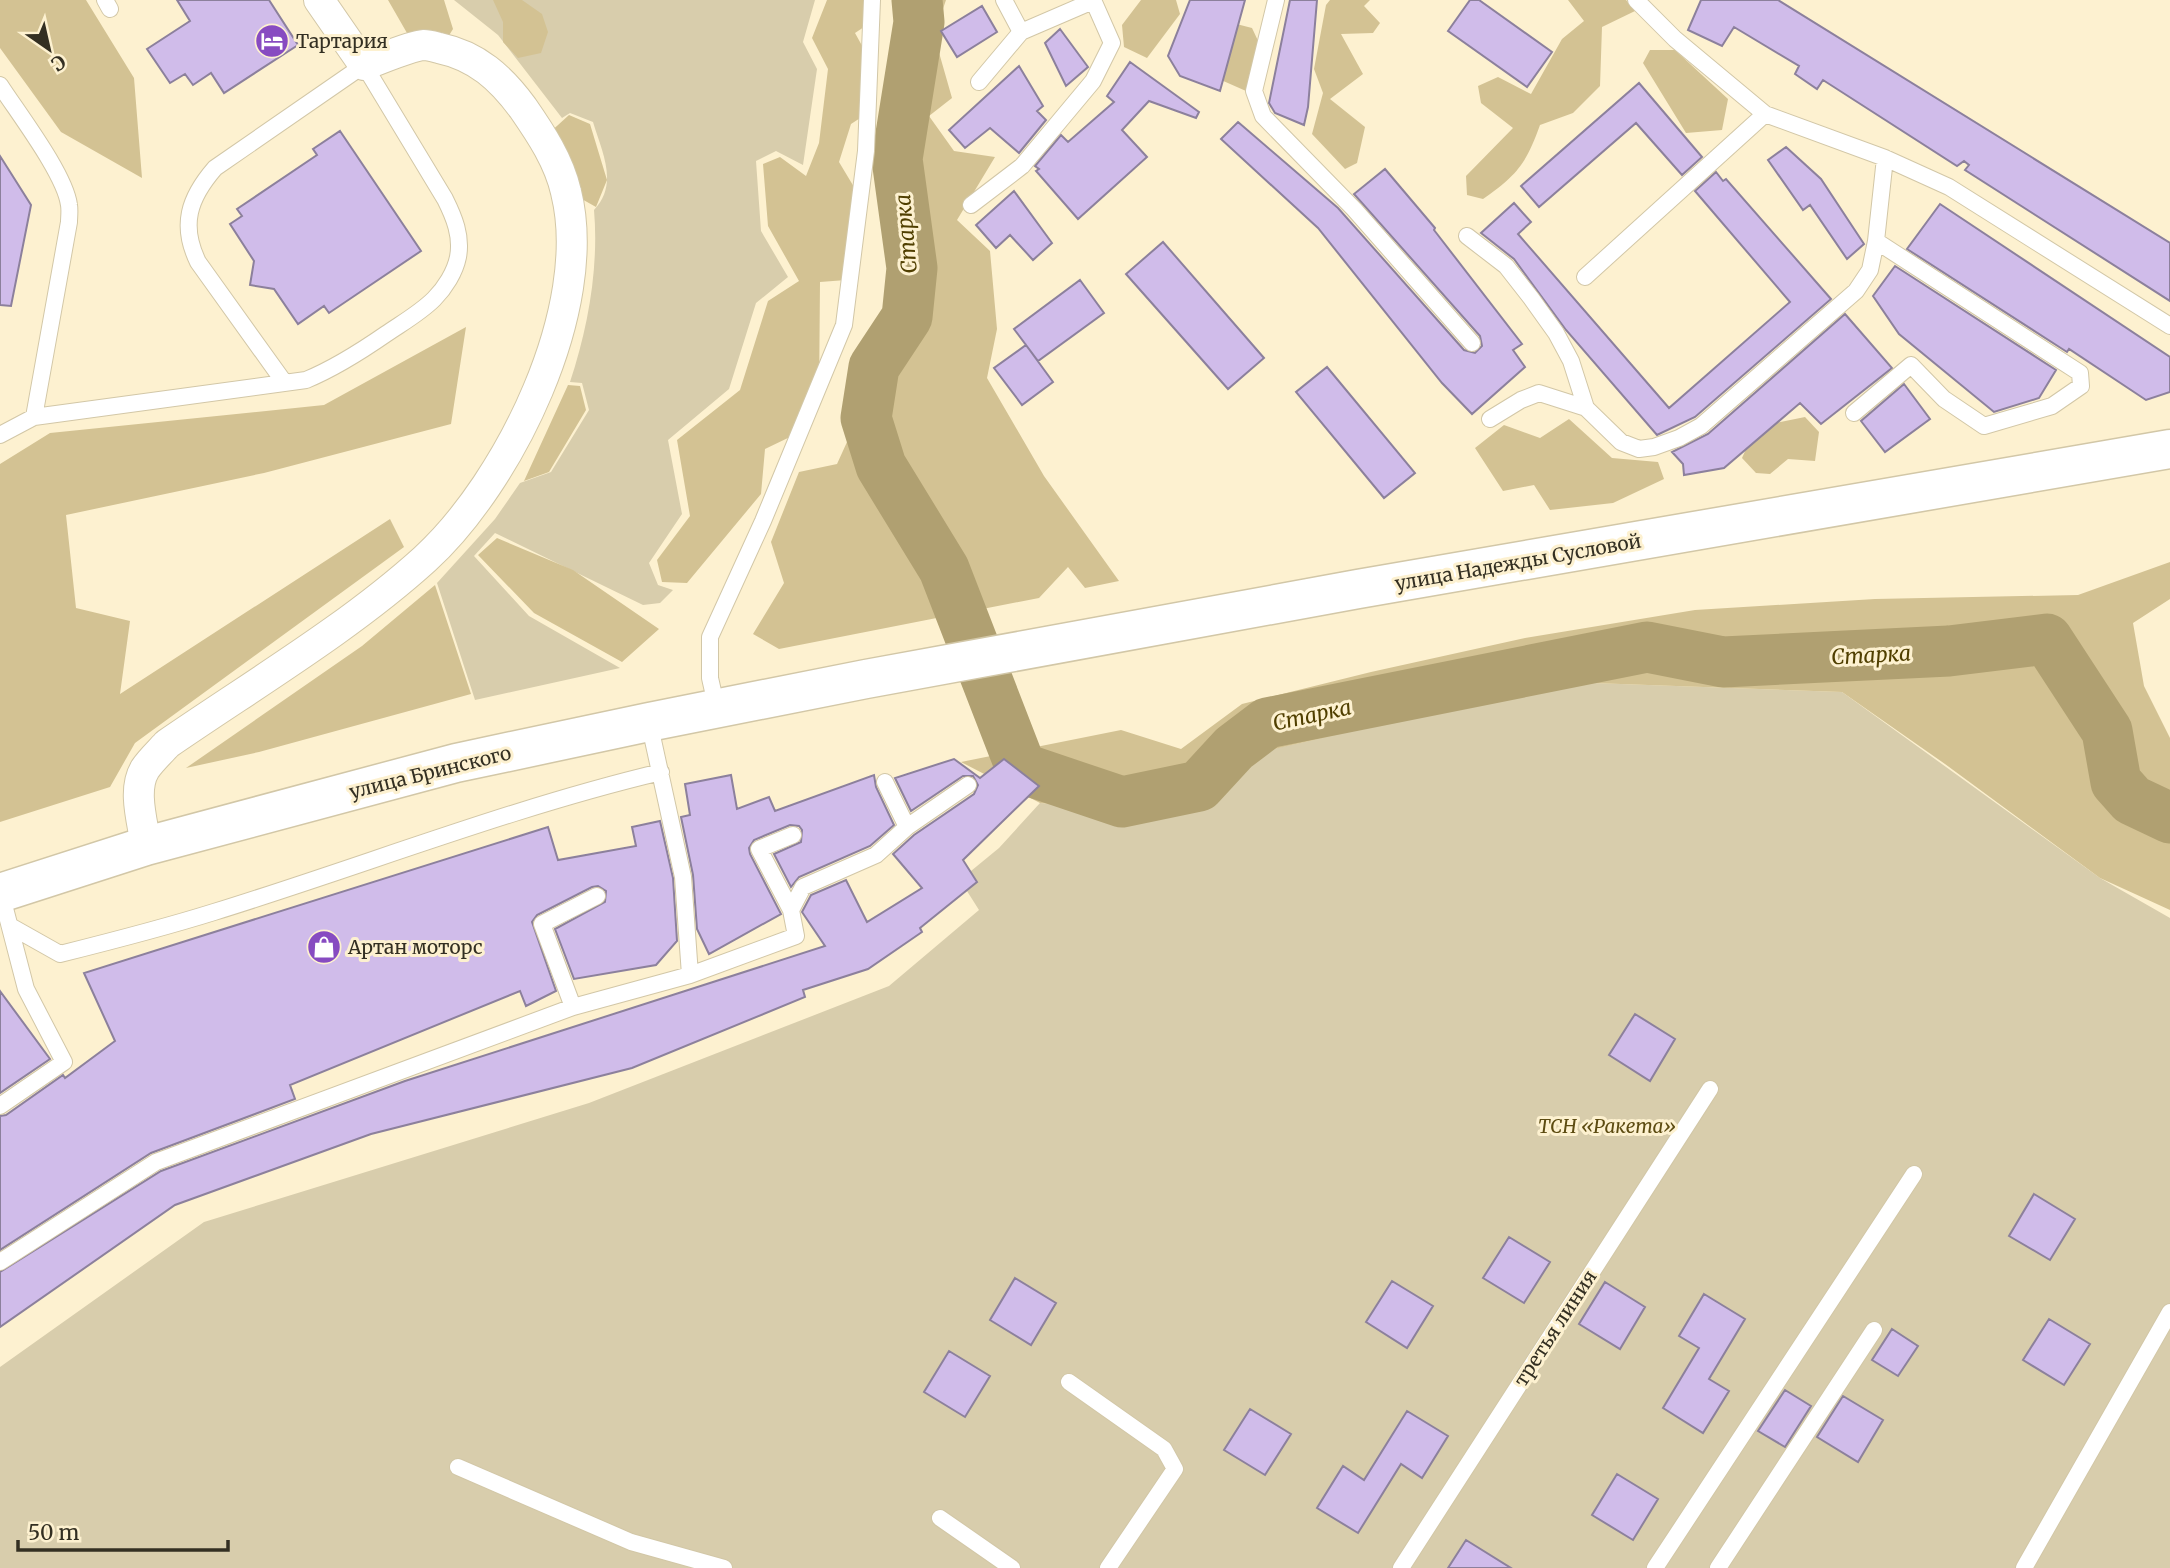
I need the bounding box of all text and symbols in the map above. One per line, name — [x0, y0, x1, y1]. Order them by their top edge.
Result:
north arrow — [14, 14, 84, 84]
hotel icon: Тартария — [253, 22, 291, 60]
place label: Тартария — [296, 29, 388, 53]
text: С — [47, 50, 70, 77]
water label: Старка — [889, 193, 923, 275]
street label: улица Надежды Сусловой — [1393, 528, 1643, 596]
water label: Старка — [1830, 639, 1912, 671]
water label: Старка — [1270, 693, 1354, 737]
street label: улица Бринского — [347, 740, 513, 804]
shop icon: Артан моторс — [305, 928, 343, 966]
place label: Артан моторс — [347, 935, 483, 959]
park label: ТСН «Ракета» — [1538, 1114, 1676, 1138]
street label: третья линия — [1508, 1265, 1602, 1391]
scale bar — [18, 1508, 228, 1552]
text: 50 m — [28, 1519, 79, 1546]

